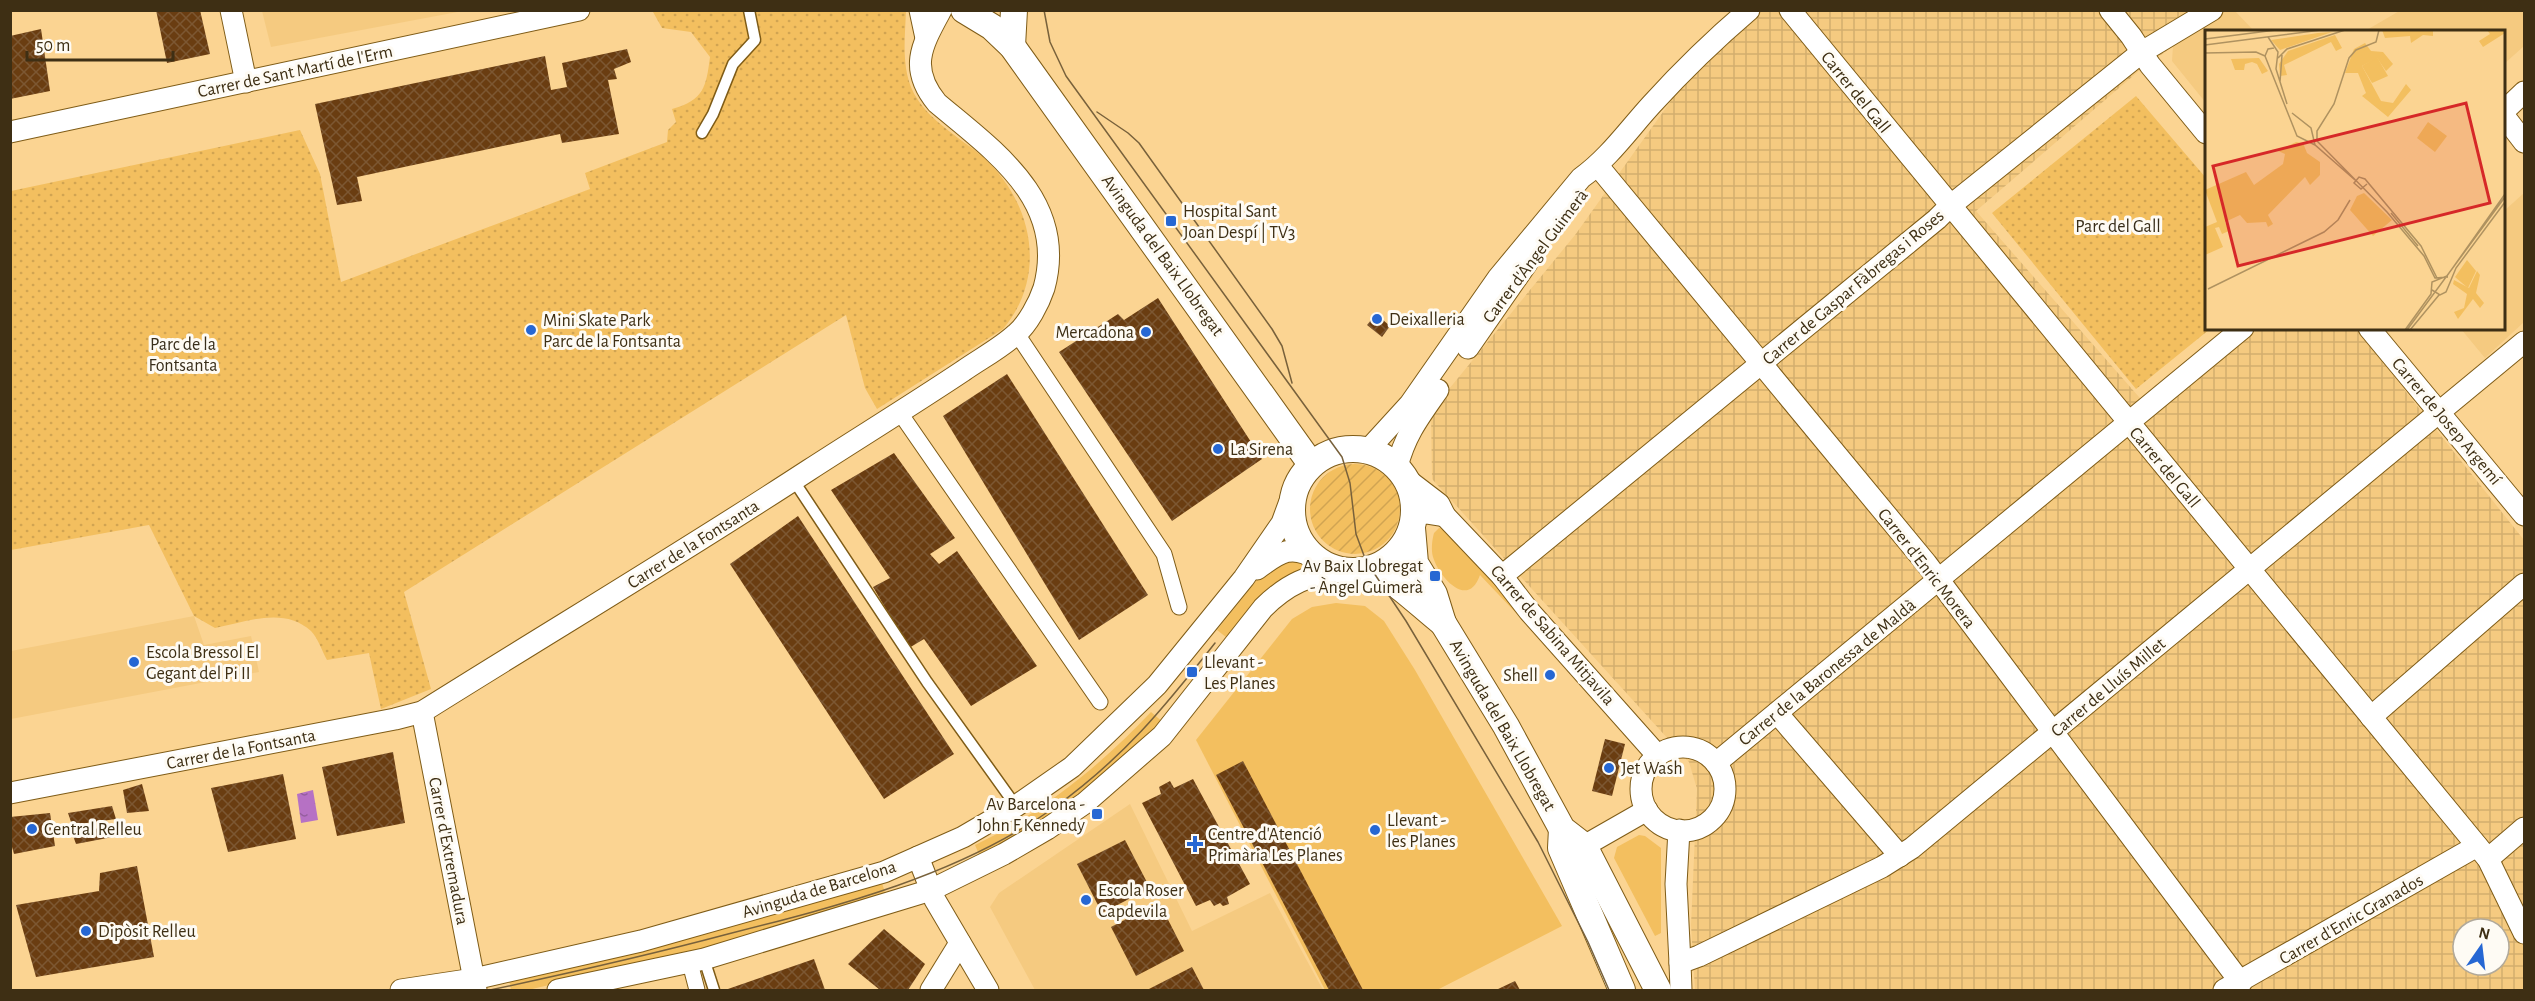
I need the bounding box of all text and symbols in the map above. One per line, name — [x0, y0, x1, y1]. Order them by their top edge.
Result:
scale bar — [27, 24, 172, 62]
inset map — [2205, 30, 2505, 330]
text: 50 m — [36, 37, 70, 55]
street label: Carrer de Sant Martí de l'Erm — [196, 43, 394, 101]
street label: Carrer del Gall — [1817, 48, 1893, 137]
street label: Avinguda del Baix Llobregat — [1098, 172, 1227, 340]
street label: Carrer d'Àngel Guimerà — [1477, 185, 1592, 327]
place label: Hospital Sant Joan Despí | TV3 — [1183, 203, 1296, 243]
street label: Carrer de Gaspar Fàbregas i Roses — [1760, 207, 1948, 369]
marker: Hospital Sant Joan Despí | TV3 — [1164, 214, 1178, 228]
park label: Parc del Gall — [2075, 218, 2161, 236]
place label: Deixalleria — [1389, 311, 1465, 329]
place label: Mini Skate Park Parc de la Fontsanta — [543, 312, 681, 351]
marker: Deixalleria — [1370, 312, 1384, 326]
marker: Mini Skate Park Parc de la Fontsanta — [524, 323, 538, 337]
place label: Mercadona — [1055, 324, 1134, 342]
marker: Mercadona — [1139, 325, 1153, 339]
park label: Parc de la Fontsanta — [149, 336, 218, 375]
street label: Carrer de Josep Argemí — [2388, 355, 2505, 489]
street label: Carrer del Gall — [2126, 424, 2203, 511]
place label: La Sirena — [1230, 441, 1293, 459]
marker: La Sirena — [1211, 442, 1225, 456]
street label: Carrer de la Fontsanta — [625, 497, 763, 593]
street label: Carrer d'Enric Morera — [1874, 505, 1978, 632]
place label: Av Baix Llobregat - Àngel Guimerà — [1303, 558, 1423, 597]
street label: Carrer de Sabina Mitjavila — [1487, 562, 1618, 709]
marker: Av Baix Llobregat - Àngel Guimerà — [1428, 569, 1442, 583]
street label: Carrer de la Baronessa de Maldà — [1736, 596, 1920, 750]
street label: Carrer de Lluís Millet — [2048, 635, 2170, 741]
street label: Avinguda del Baix Llobregat — [1446, 637, 1559, 814]
place label: Escola Bressol El Gegant del Pi II — [146, 644, 259, 683]
place label: Llevant - Les Planes — [1204, 654, 1275, 693]
marker: Escola Bressol El Gegant del Pi II — [127, 655, 141, 669]
marker: Llevant - Les Planes — [1185, 665, 1199, 679]
place label: Shell — [1503, 667, 1538, 685]
marker: Shell — [1543, 668, 1557, 682]
street label: Carrer de la Fontsanta — [165, 727, 317, 773]
place label: Jet Wash — [1621, 760, 1683, 778]
marker: Jet Wash — [1602, 761, 1616, 775]
street label: Carrer d'Extremadura — [425, 776, 471, 926]
place label: Av Barcelona - John F Kennedy — [977, 796, 1085, 835]
marker: Av Barcelona - John F Kennedy — [1090, 807, 1104, 821]
place label: Llevant - les Planes — [1387, 812, 1456, 851]
place label: Central Relleu — [44, 821, 142, 839]
marker: Central Relleu — [25, 822, 39, 836]
marker: Llevant - les Planes — [1368, 823, 1382, 837]
place label: Centre d'Atenció Primària Les Planes — [1208, 826, 1343, 865]
marker: Centre d'Atenció Primària Les Planes — [1186, 835, 1204, 853]
street label: Avinguda de Barcelona — [740, 858, 898, 922]
street label: Carrer d'Enric Granados — [2277, 871, 2426, 968]
place label: Escola Roser Capdevila — [1098, 882, 1184, 921]
marker: Escola Roser Capdevila — [1079, 893, 1093, 907]
north arrow — [2451, 917, 2511, 977]
place label: Dipòsit Relleu — [98, 923, 196, 941]
marker: Dipòsit Relleu — [79, 924, 93, 938]
text: N — [2477, 924, 2492, 943]

